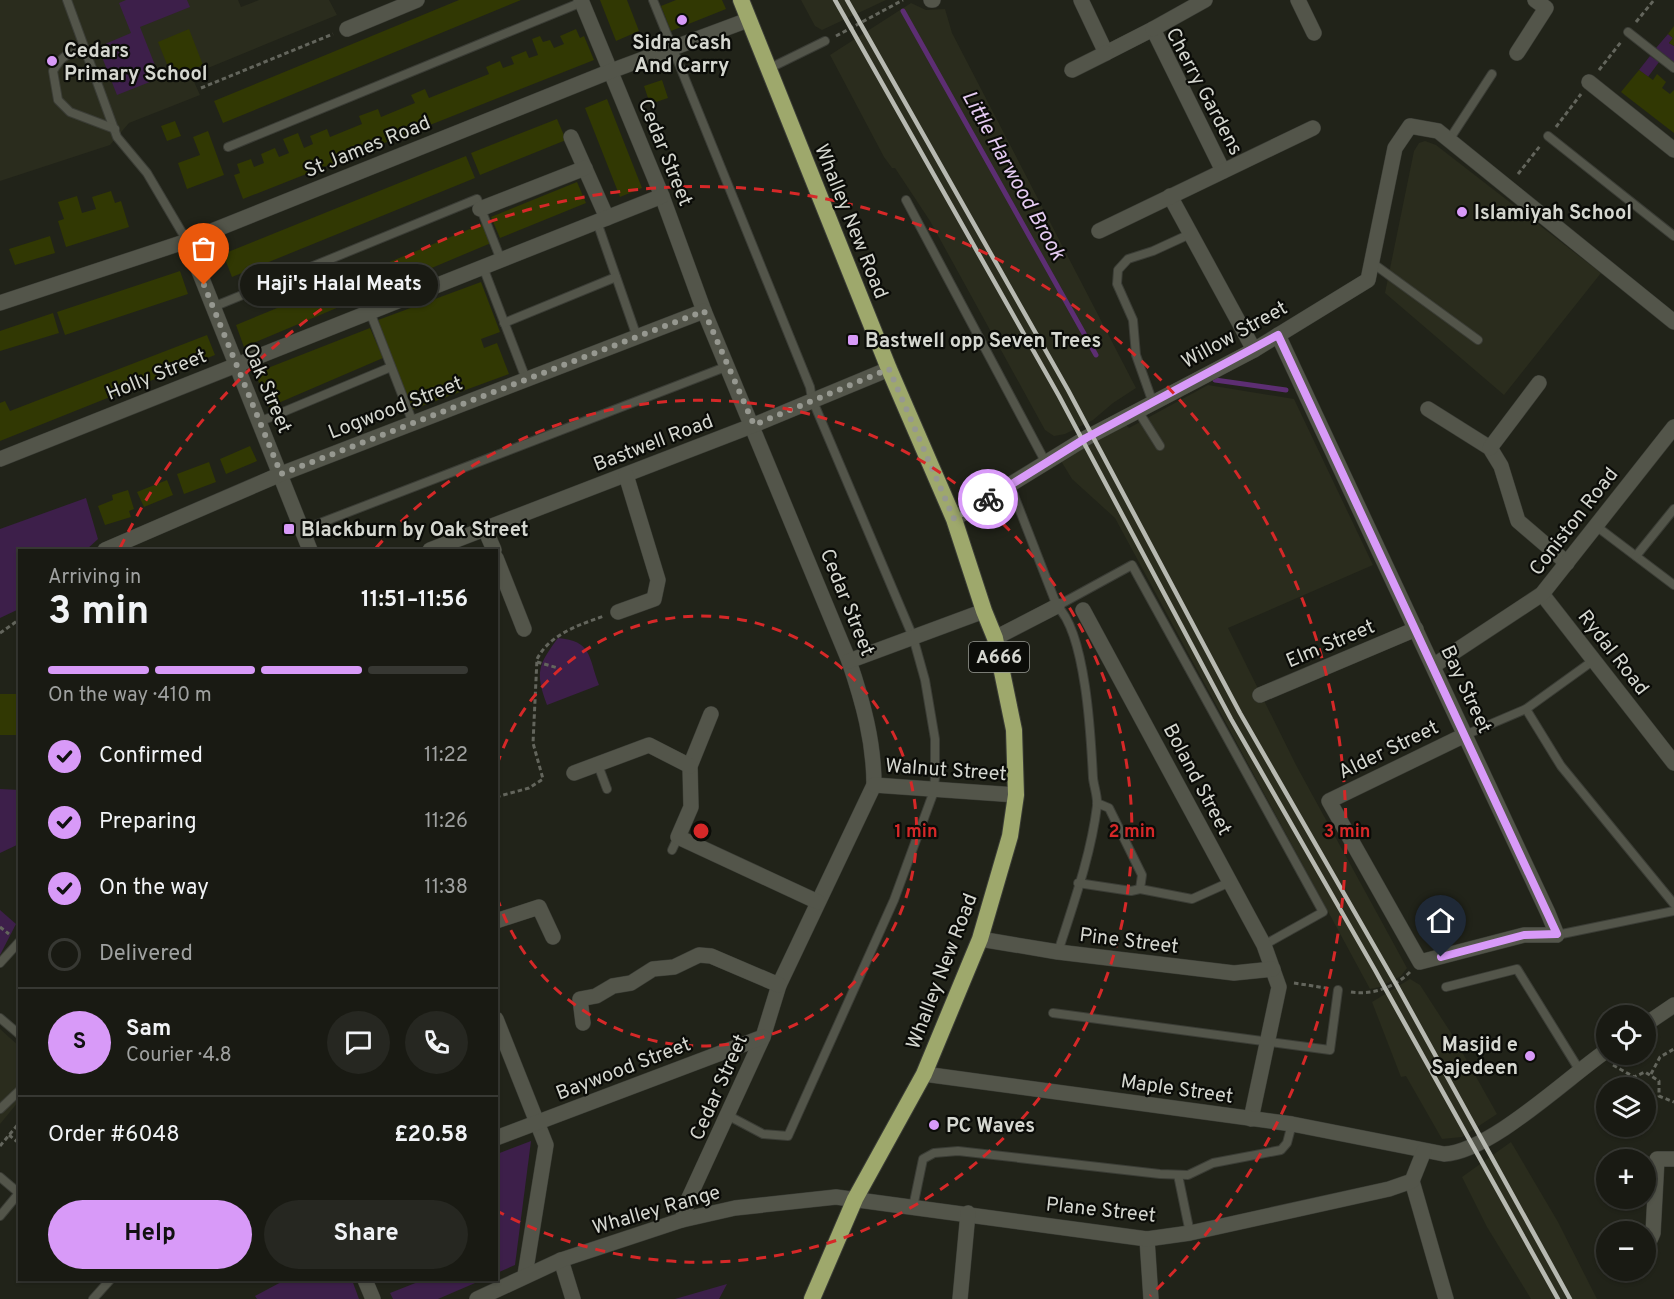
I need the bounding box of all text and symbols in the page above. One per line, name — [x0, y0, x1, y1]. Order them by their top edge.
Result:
marker: Sidra Cash And Carry — [675, 13, 689, 27]
street label: Cherry Gardens — [1159, 24, 1248, 160]
place label: Sidra Cash And Carry — [632, 31, 732, 80]
place label: Cedars Primary School — [64, 39, 208, 88]
marker: Cedars Primary School — [45, 54, 59, 68]
water label: Little Harwood Brook — [955, 86, 1071, 266]
street label: Cedar Street — [631, 95, 698, 210]
street label: St James Road — [301, 111, 435, 185]
street label: Whalley New Road — [807, 140, 893, 303]
place label: Islamiyah School — [1474, 201, 1632, 227]
marker: Islamiyah School — [1455, 205, 1469, 219]
pin — [178, 223, 229, 285]
icon: bag — [187, 232, 220, 265]
callout: Haji's Halal Meats — [240, 264, 438, 306]
text: Haji's Halal Meats — [256, 272, 422, 298]
street label: Willow Street — [1177, 296, 1293, 376]
place label: Bastwell opp Seven Trees — [865, 329, 1101, 355]
marker: Bastwell opp Seven Trees — [846, 333, 860, 347]
street label: Oak Street — [236, 340, 297, 438]
street label: Holly Street — [103, 344, 211, 408]
street label: Logwood Street — [325, 371, 467, 446]
street label: Bastwell Road — [590, 409, 717, 479]
street label: Coniston Road — [1524, 463, 1625, 582]
courier — [958, 469, 1018, 529]
icon: bike — [972, 483, 1005, 516]
place label: Blackburn by Oak Street — [301, 518, 529, 544]
marker: Blackburn by Oak Street — [282, 522, 296, 536]
street label: Cedar Street — [813, 545, 880, 660]
text: Arriving in — [48, 565, 141, 591]
text: 11:51–11:56 — [361, 587, 468, 614]
text: 3 min — [48, 589, 149, 638]
street label: Rydal Road — [1571, 605, 1654, 701]
street label: Elm Street — [1282, 615, 1379, 675]
road number: A666 — [969, 642, 1029, 672]
street label: Bay Street — [1434, 642, 1497, 738]
text: On the way · 410 m — [48, 683, 212, 709]
street label: Alder Street — [1334, 715, 1443, 786]
street label: Boland Street — [1156, 720, 1237, 840]
icon: check — [48, 740, 81, 773]
text: Confirmed — [99, 743, 203, 770]
text: 11:22 — [424, 743, 468, 769]
street label: Walnut Street — [884, 754, 1008, 788]
icon: check — [48, 806, 81, 839]
text: Preparing — [99, 809, 197, 836]
text: 11:26 — [424, 809, 468, 835]
centre of rings — [691, 821, 711, 841]
text: 1 min — [894, 821, 938, 844]
text: 2 min — [1108, 821, 1156, 844]
text: 3 min — [1324, 821, 1370, 844]
icon: check — [48, 872, 81, 905]
text: On the way — [99, 875, 209, 902]
text: 11:38 — [424, 875, 468, 901]
street label: Whalley New Road — [901, 890, 985, 1053]
pin — [1415, 895, 1466, 957]
icon: home — [1424, 904, 1457, 937]
street label: Pine Street — [1078, 923, 1180, 961]
text: Delivered — [99, 941, 193, 968]
map controls — [1596, 1005, 1656, 1281]
button: locate — [1596, 1005, 1656, 1065]
button: chat — [327, 1011, 390, 1074]
button: phone — [405, 1011, 468, 1074]
text: Sam — [126, 1016, 171, 1043]
text: S — [73, 1029, 86, 1056]
street label: Cedar Street — [685, 1031, 755, 1145]
street label: Baywood Street — [553, 1032, 695, 1108]
place label: Masjid e Sajedeen — [1431, 1033, 1518, 1082]
text: Courier · 4.8 — [126, 1043, 232, 1069]
marker: Masjid e Sajedeen — [1523, 1049, 1537, 1063]
street label: Maple Street — [1119, 1069, 1235, 1111]
button: layers — [1596, 1077, 1656, 1137]
place label: PC Waves — [946, 1114, 1035, 1140]
marker: PC Waves — [927, 1118, 941, 1132]
text: Order #6048 — [48, 1122, 180, 1149]
text: £20.58 — [394, 1122, 468, 1149]
button: + — [1596, 1149, 1656, 1209]
street label: Whalley Range — [589, 1180, 724, 1242]
street label: Plane Street — [1044, 1192, 1157, 1230]
button: Help — [48, 1200, 252, 1269]
button: Share — [264, 1200, 468, 1269]
button: − — [1596, 1221, 1656, 1281]

